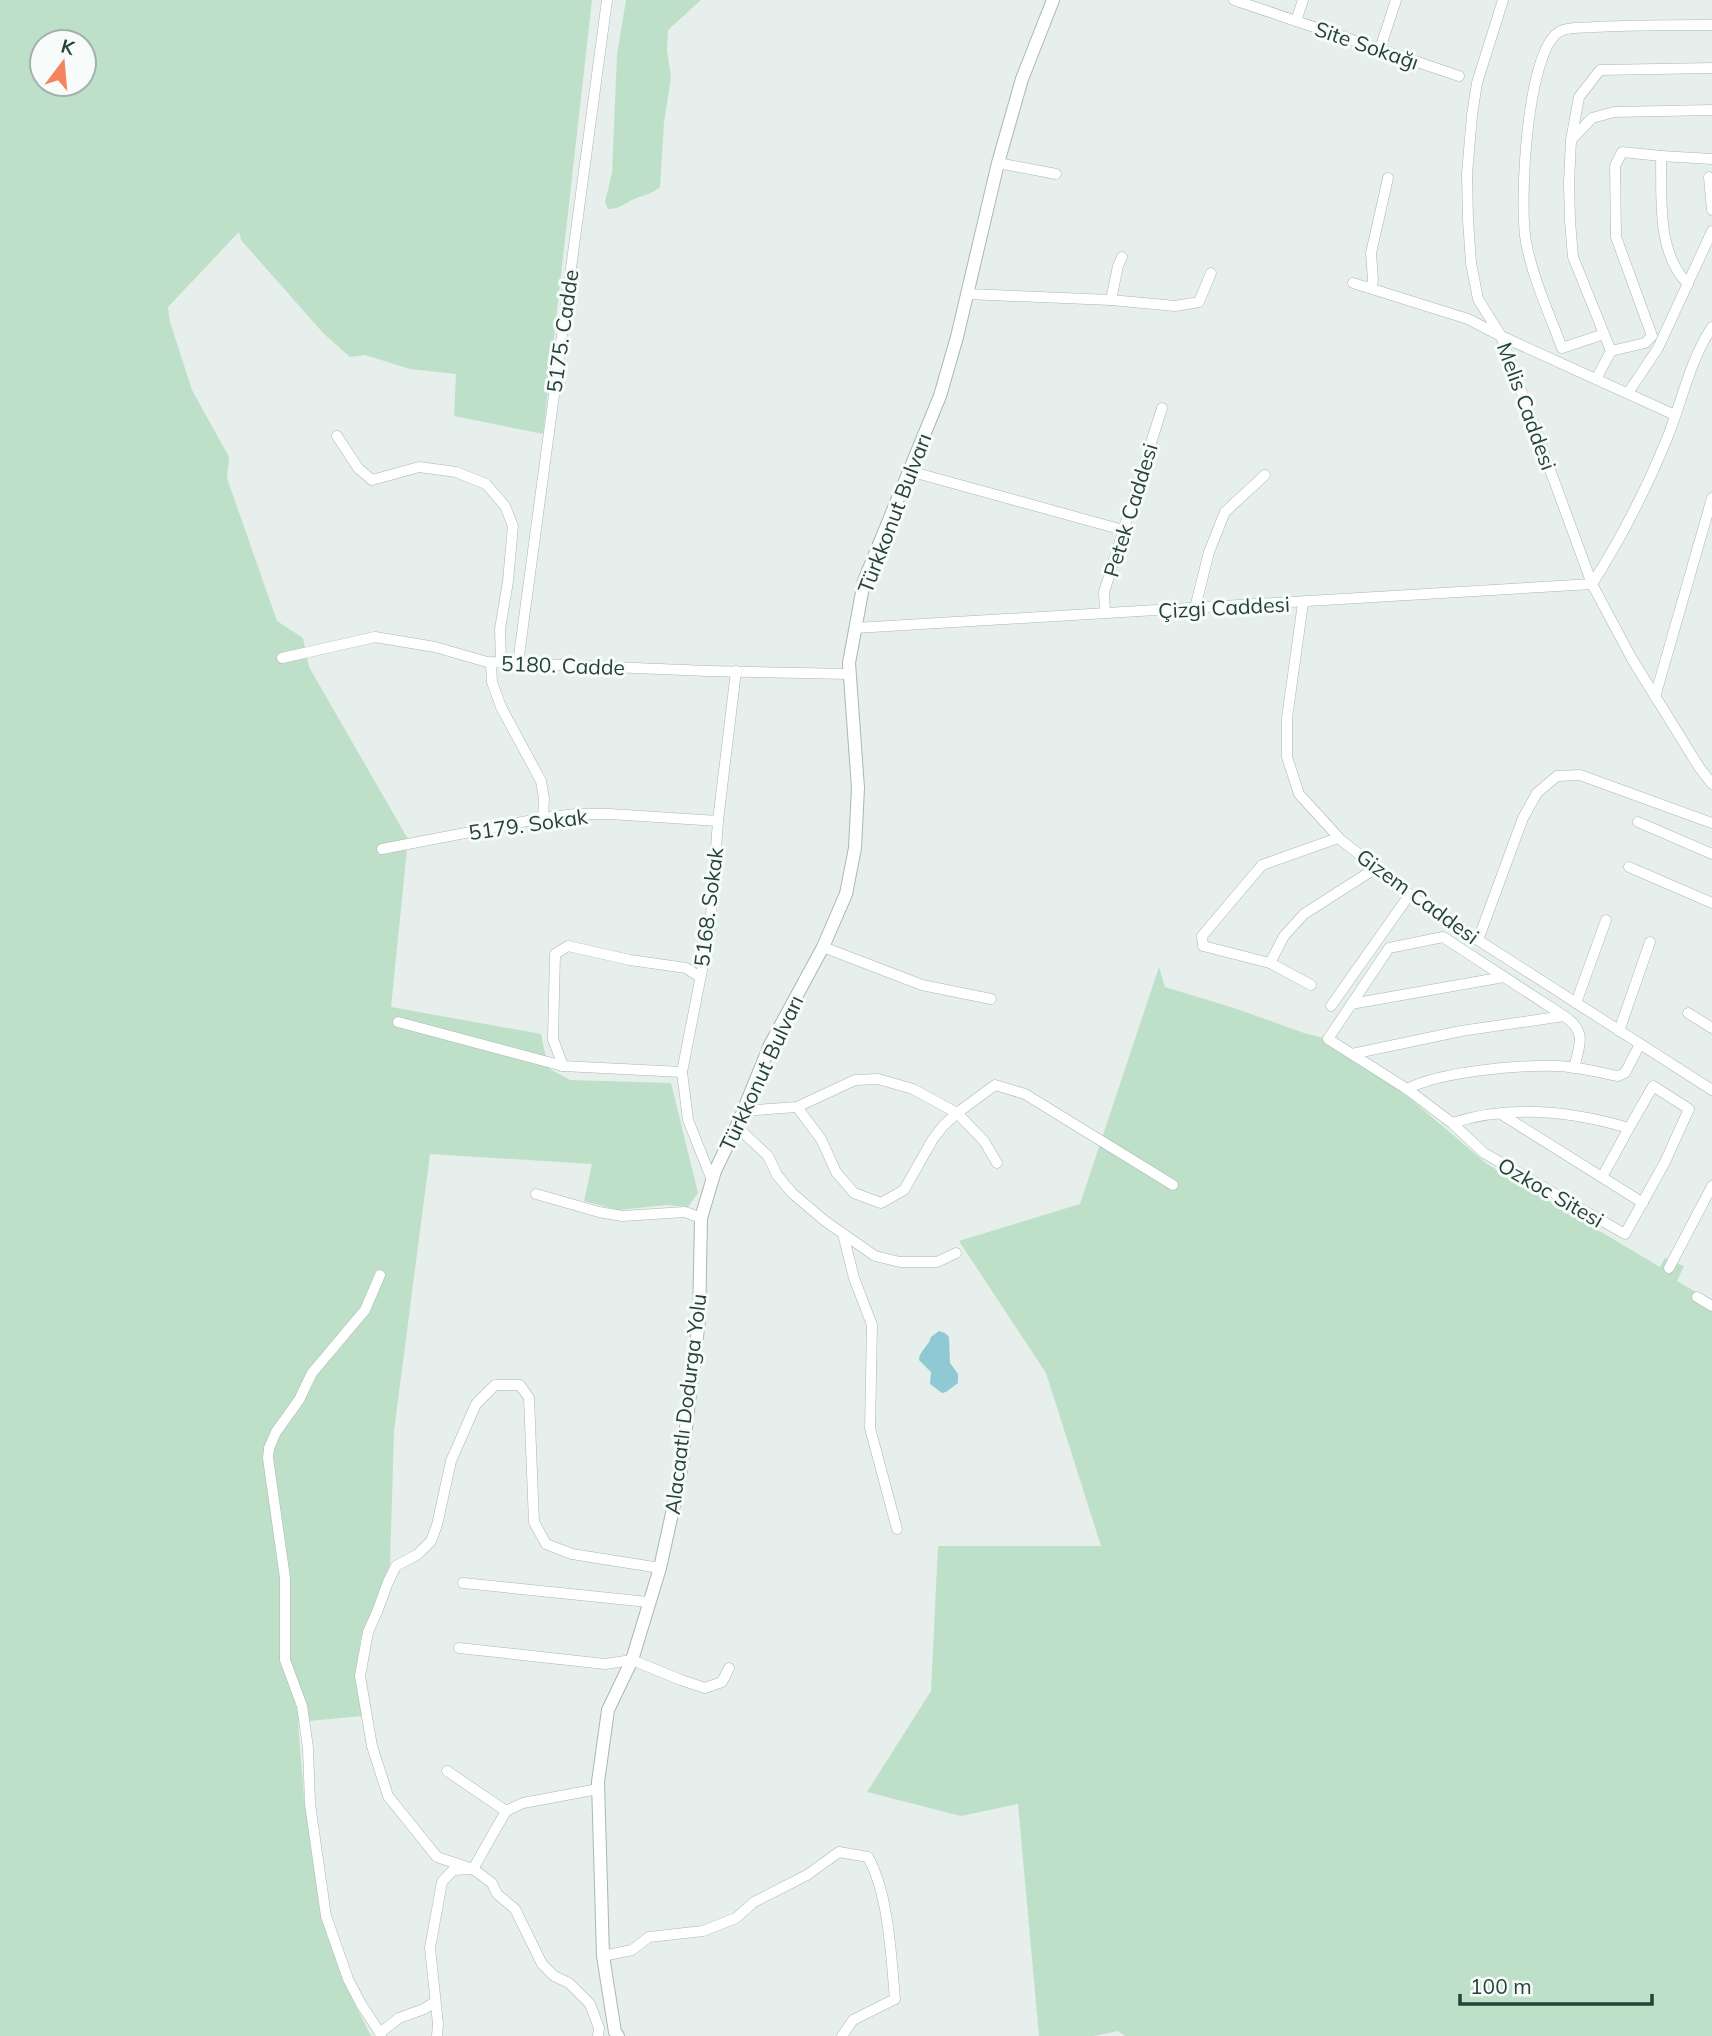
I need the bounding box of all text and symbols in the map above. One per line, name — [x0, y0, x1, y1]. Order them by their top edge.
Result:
street label: Site Sokağı — [1312, 15, 1422, 75]
north arrow — [28, 28, 98, 98]
text: K — [58, 33, 78, 60]
street label: 5175. Cadde — [541, 268, 583, 394]
street label: Melis Caddesi — [1492, 339, 1562, 473]
street label: Türkkonut Bulvarı — [852, 429, 936, 597]
street label: Petek Caddesi — [1097, 440, 1163, 580]
street label: Çizgi Caddesi — [1157, 591, 1291, 623]
street label: 5180. Cadde — [501, 650, 625, 680]
street label: 5179. Sokak — [467, 803, 589, 845]
street label: Gizem Caddesi — [1352, 843, 1484, 949]
street label: 5168. Sokak — [688, 846, 728, 968]
street label: Türkkonut Bulvarı — [713, 991, 809, 1155]
street label: Ozkoc Sitesi — [1494, 1151, 1608, 1233]
street label: Alacaatlı Dodurga Yolu — [659, 1292, 711, 1516]
scale bar — [1460, 1962, 1652, 2006]
text: 100 m — [1470, 1973, 1532, 1999]

